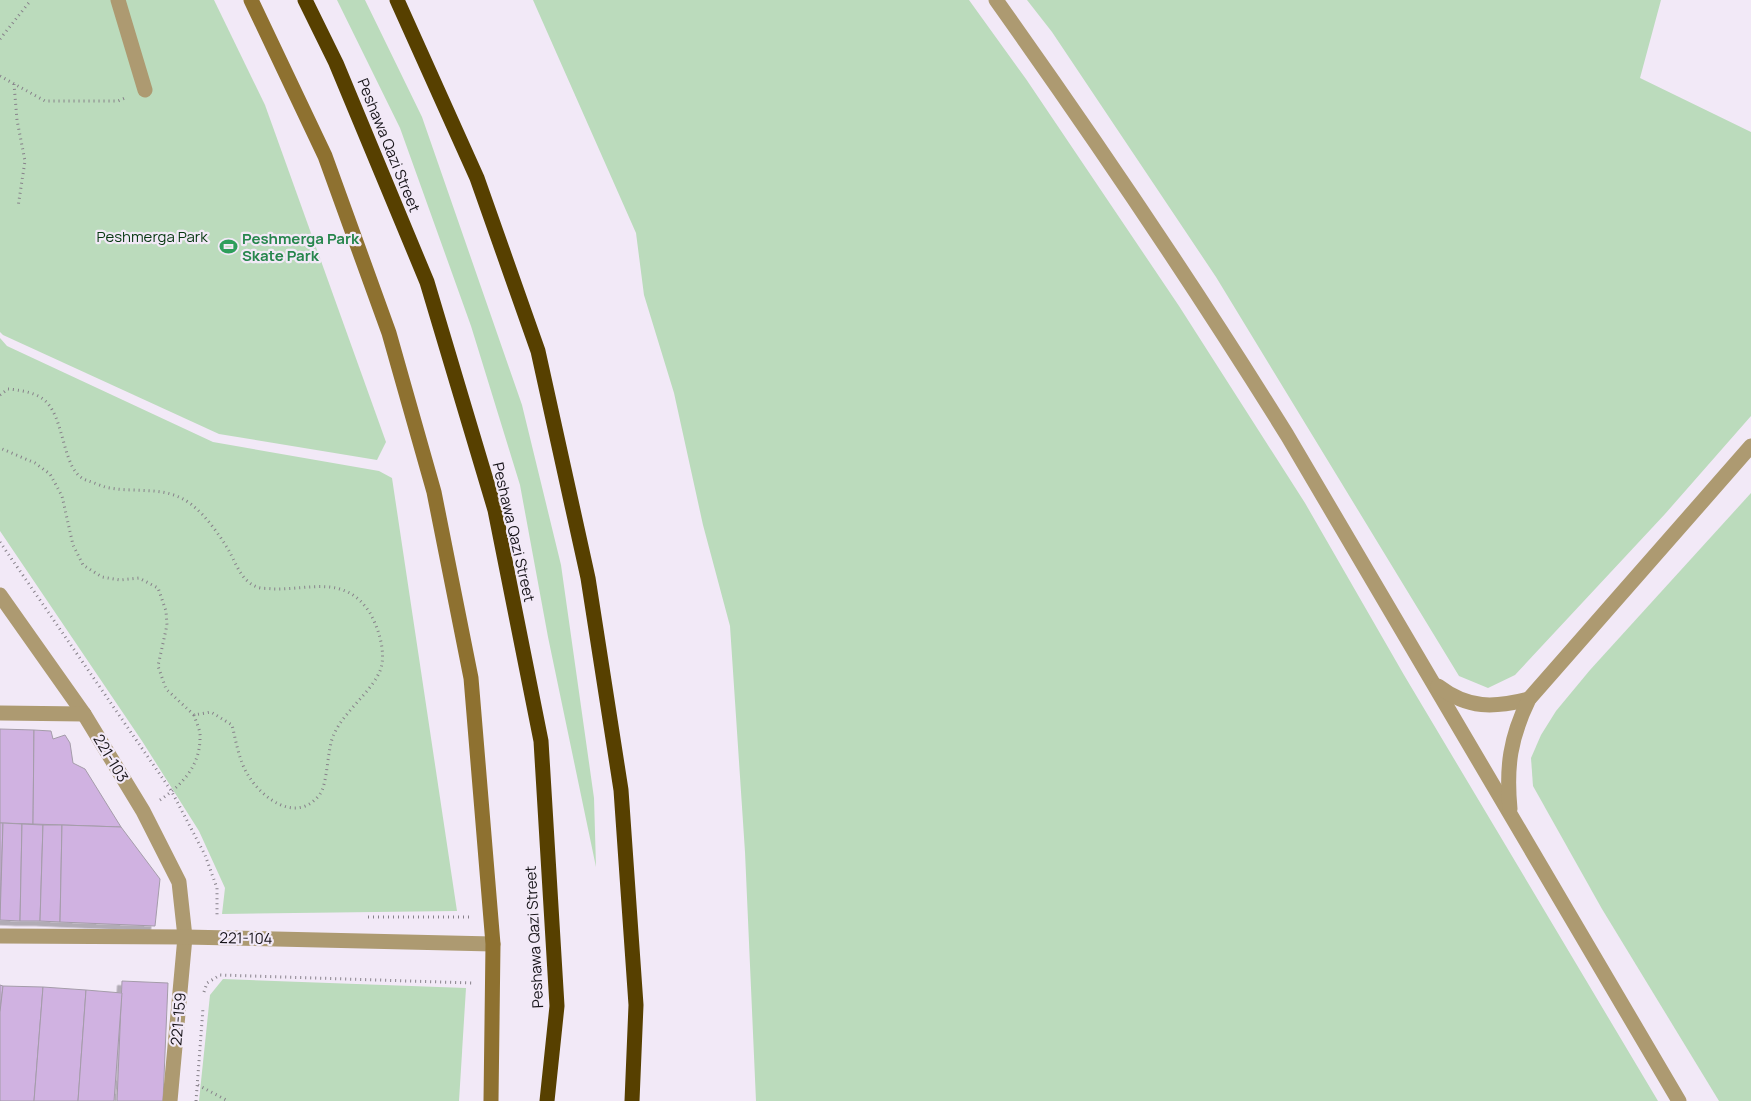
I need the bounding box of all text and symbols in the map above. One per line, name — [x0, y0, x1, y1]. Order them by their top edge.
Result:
street label: Peshawa Qazi Street — [353, 75, 425, 215]
park label: Peshmerga Park — [96, 226, 208, 247]
place label: Peshmerga Park Skate Park — [242, 228, 360, 266]
sports icon: Peshmerga Park Skate Park — [218, 237, 238, 257]
street label: Peshawa Qazi Street — [488, 460, 540, 604]
street label: 221-103 — [88, 730, 134, 786]
street label: Peshawa Qazi Street — [520, 865, 548, 1009]
street label: 221-104 — [219, 927, 273, 949]
street label: 221-159 — [165, 992, 191, 1046]

